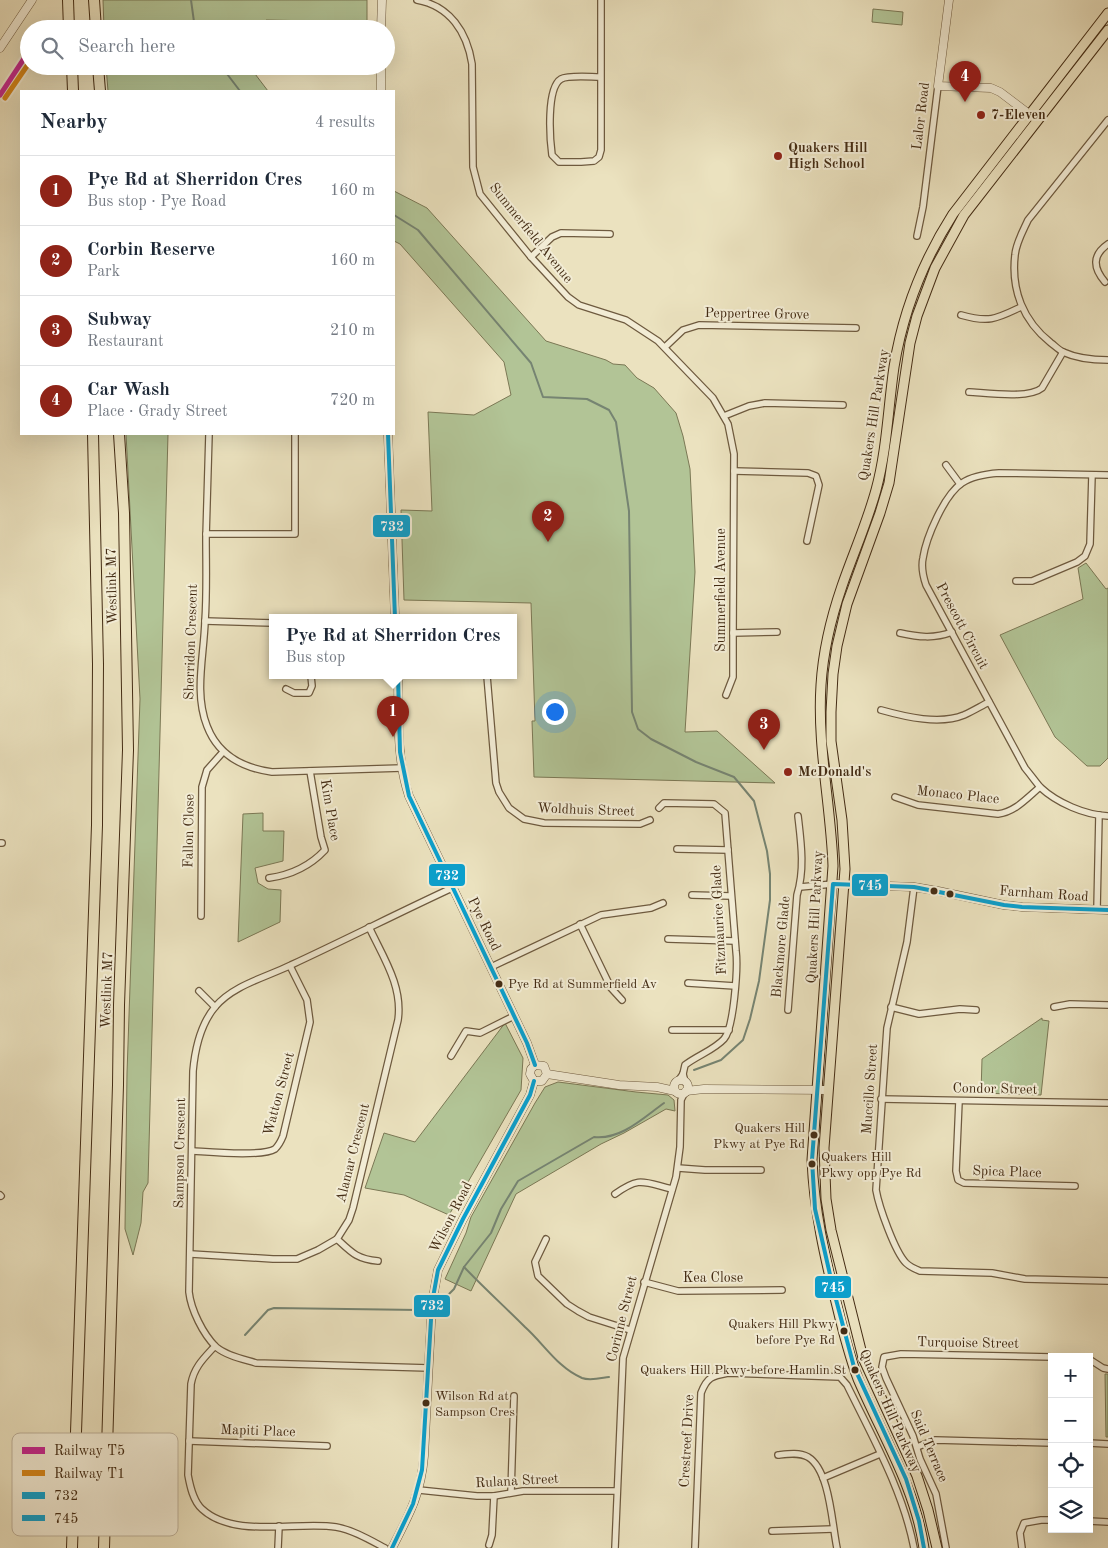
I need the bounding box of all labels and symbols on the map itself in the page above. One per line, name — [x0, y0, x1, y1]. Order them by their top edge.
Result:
pin: 4 — [949, 61, 981, 102]
street label: Lalor Road — [910, 81, 932, 151]
place label: 7-Eleven — [991, 108, 1046, 122]
marker: 7-Eleven — [975, 109, 987, 121]
place label: Quakers Hill High School — [788, 141, 868, 171]
marker: Quakers Hill High School — [772, 150, 784, 162]
street label: Summerfield Avenue — [487, 180, 575, 286]
street label: Peppertree Grove — [705, 306, 809, 322]
street label: Quakers Hill Parkway — [857, 348, 891, 482]
pin: 2 — [532, 501, 564, 542]
line badge: 732 — [372, 514, 411, 538]
text: 732 — [380, 520, 404, 534]
street label: Summerfield Avenue — [714, 528, 728, 652]
street label: Westlink M7 — [104, 547, 120, 625]
street label: Prescott Circuit — [933, 580, 991, 672]
street label: Sherridon Crescent — [182, 584, 200, 700]
pin: 1 — [377, 696, 409, 737]
your location — [542, 699, 568, 725]
pin: 3 — [748, 709, 780, 750]
place label: McDonald's — [798, 765, 871, 779]
marker: McDonald's — [782, 766, 794, 778]
street label: Kim Place — [318, 778, 342, 842]
street label: Monaco Place — [916, 784, 1000, 806]
street label: Fallon Close — [181, 794, 197, 868]
street label: Woldhuis Street — [537, 801, 635, 819]
street label: Quakers Hill Parkway — [805, 849, 826, 984]
line badge: 732 — [428, 863, 466, 887]
street label: Fitzmaurice Glade — [709, 865, 729, 975]
text: 732 — [435, 869, 459, 883]
line badge: 745 — [851, 873, 889, 897]
text: 745 — [858, 879, 882, 893]
street label: Farnham Road — [999, 884, 1089, 904]
unlabelled marker — [929, 886, 939, 896]
unlabelled marker — [945, 889, 955, 899]
street label: Pye Road — [465, 895, 503, 953]
street label: Blackmore Glade — [770, 895, 792, 999]
street label: Westlink M7 — [99, 951, 115, 1029]
place label: Pye Rd at Summerfield Av — [508, 978, 657, 991]
marker: Pye Rd at Summerfield Av — [494, 979, 504, 989]
street label: Muccillo Street — [860, 1043, 880, 1135]
street label: Watton Street — [261, 1051, 297, 1137]
street label: Condor Street — [952, 1081, 1038, 1097]
street label: Sampson Crescent — [172, 1097, 188, 1209]
street label: Alamar Crescent — [334, 1102, 372, 1204]
place label: Quakers Hill Pkwy at Pye Rd — [713, 1122, 805, 1151]
marker: Quakers Hill Pkwy at Pye Rd — [809, 1130, 819, 1140]
place label: Quakers Hill Pkwy opp Pye Rd — [821, 1151, 922, 1180]
marker: Quakers Hill Pkwy opp Pye Rd — [807, 1159, 817, 1169]
street label: Spica Place — [972, 1164, 1042, 1180]
street label: Wilson Road — [427, 1179, 475, 1255]
street label: Kea Close — [683, 1271, 743, 1285]
street label: Corinne Street — [605, 1274, 640, 1364]
line badge: 745 — [814, 1275, 852, 1299]
text: 745 — [821, 1281, 845, 1295]
line badge: 732 — [413, 1294, 451, 1318]
text: 732 — [420, 1299, 444, 1313]
place label: Quakers Hill Pkwy before Pye Rd — [728, 1318, 835, 1347]
marker: Quakers Hill Pkwy before Pye Rd — [839, 1326, 849, 1336]
street label: Turquoise Street — [917, 1335, 1019, 1351]
street label: Quakers Hill Parkway — [856, 1347, 924, 1475]
place label: Quakers Hill Pkwy before Hamlin St — [640, 1364, 846, 1377]
marker: Quakers Hill Pkwy before Hamlin St — [850, 1365, 860, 1375]
place label: Wilson Rd at Sampson Cres — [435, 1390, 515, 1419]
street label: Crestreef Drive — [678, 1394, 696, 1488]
marker: Wilson Rd at Sampson Cres — [421, 1398, 431, 1408]
street label: Said Terrace — [908, 1408, 950, 1484]
street label: Mapiti Place — [220, 1423, 296, 1439]
legend — [12, 1433, 178, 1536]
text: Railway T5 — [54, 1444, 125, 1458]
text: Railway T1 — [54, 1467, 125, 1481]
street label: Rulana Street — [475, 1472, 559, 1490]
text: 732 — [54, 1489, 78, 1503]
text: 745 — [54, 1512, 78, 1526]

